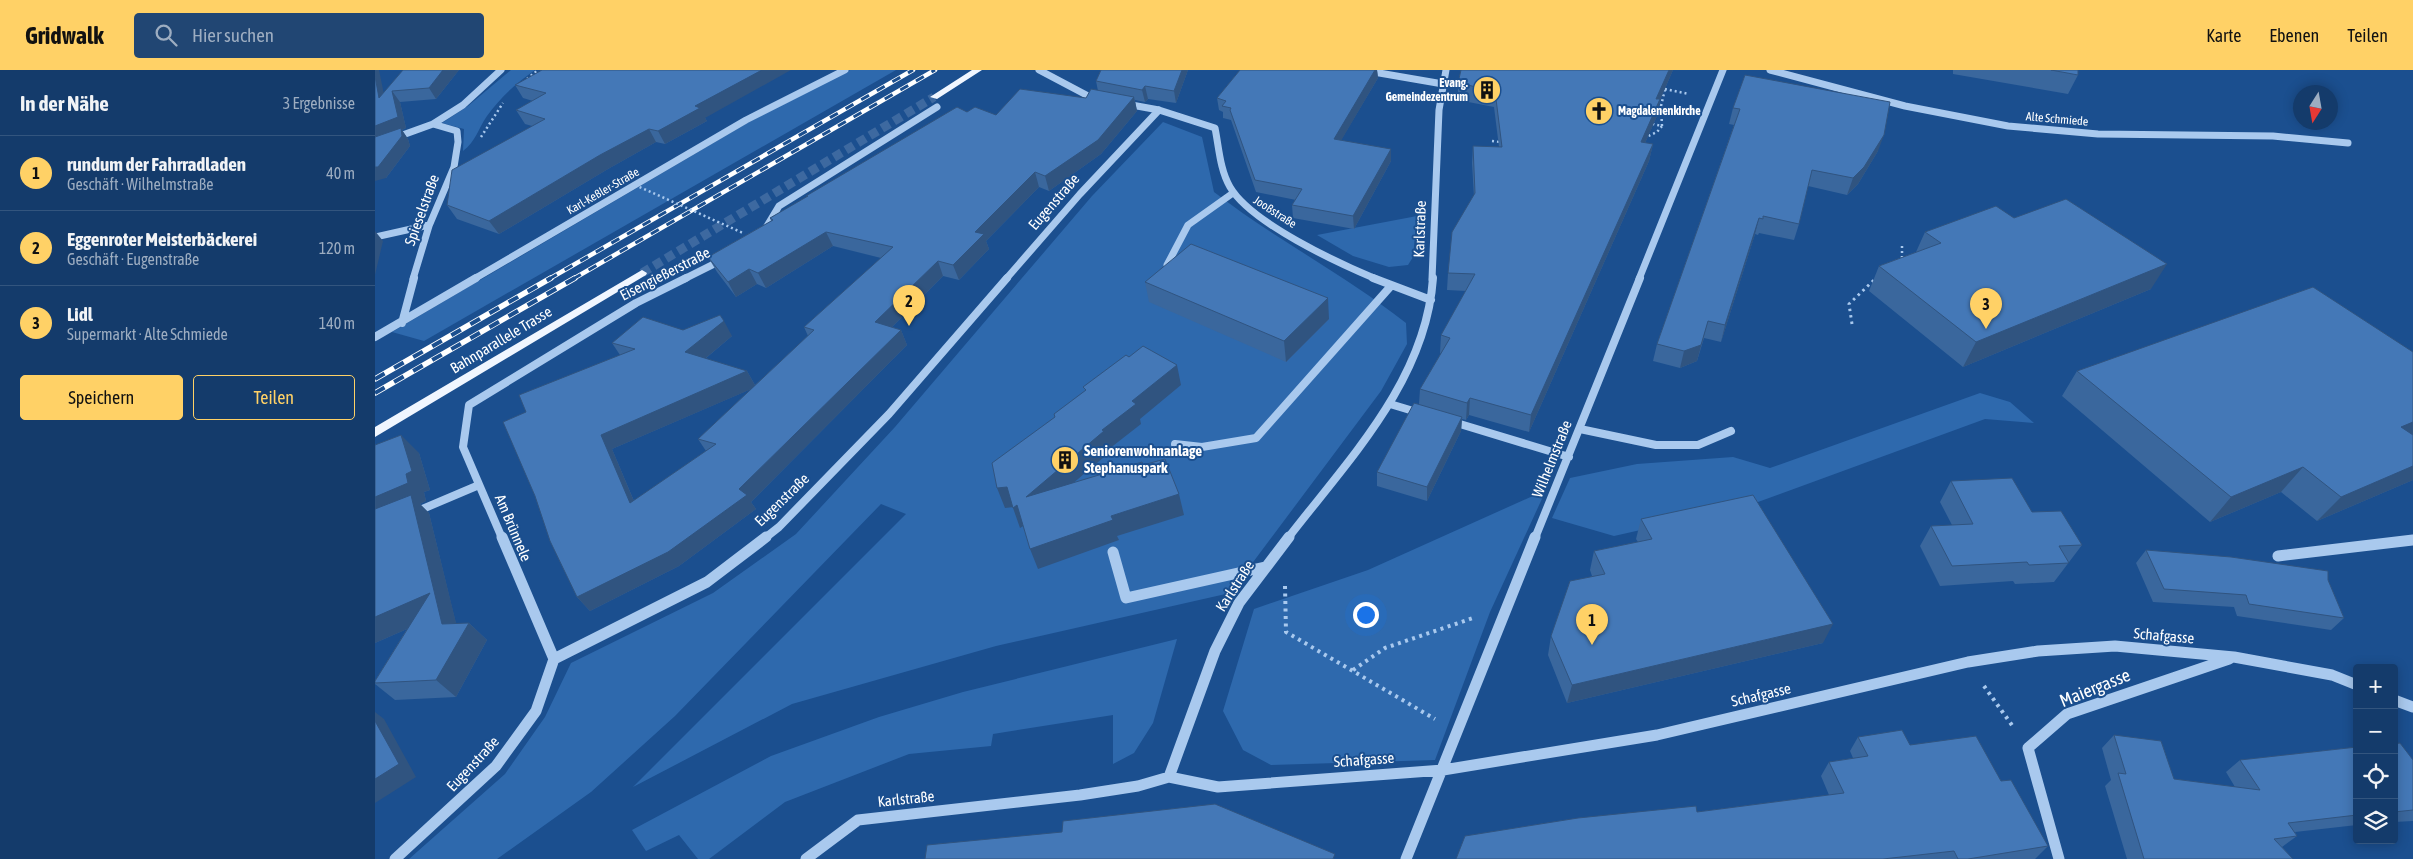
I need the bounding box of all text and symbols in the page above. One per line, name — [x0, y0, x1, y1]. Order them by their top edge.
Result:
search box — [134, 13, 484, 58]
icon: search — [152, 21, 180, 49]
text: Gridwalk — [25, 22, 104, 49]
text: Hier suchen — [192, 24, 274, 46]
text: Karte — [2206, 25, 2241, 46]
text: Ebenen — [2269, 25, 2319, 46]
text: Teilen — [2347, 25, 2388, 46]
building icon: Evang. Gemeindezentrum — [1472, 75, 1502, 105]
place label: Evang. Gemeindezentrum — [1385, 76, 1468, 104]
north arrow — [2293, 85, 2338, 130]
text: In der Nähe — [20, 91, 109, 115]
text: 3 Ergebnisse — [283, 94, 355, 112]
church icon: Magdalenenkirche — [1584, 96, 1614, 126]
place label: Magdalenenkirche — [1618, 104, 1701, 118]
street label: Alte Schmiede — [2025, 109, 2089, 129]
text: rundum der Fahrradladen — [67, 153, 246, 175]
text: 1 — [32, 164, 40, 182]
text: 40 m — [326, 164, 355, 182]
street label: Karl-Keßler-Straße — [564, 165, 642, 217]
street label: Eugenstraße — [1025, 170, 1083, 233]
street label: Spieselstraße — [401, 172, 442, 248]
text: Geschäft · Wilhelmstraße — [67, 175, 214, 193]
street label: Jooßstraße — [1251, 193, 1299, 231]
street label: Karlstraße — [1410, 200, 1429, 258]
text: Eggenroter Meisterbäckerei — [67, 228, 257, 250]
text: 2 — [32, 239, 40, 257]
text: 120 m — [319, 239, 355, 257]
street label: Eisengießerstraße — [617, 243, 713, 304]
text: Geschäft · Eugenstraße — [67, 250, 199, 268]
pin: 2 — [893, 285, 925, 326]
pin: 3 — [1970, 288, 2002, 329]
street label: Bahnparallele Trasse — [447, 302, 555, 377]
text: Lidl — [67, 303, 93, 325]
text: 3 — [32, 314, 40, 332]
text: 140 m — [319, 314, 355, 332]
text: Supermarkt · Alte Schmiede — [67, 325, 228, 343]
button: Speichern — [20, 375, 183, 420]
button: Teilen — [193, 375, 355, 420]
street label: Wilhelmstraße — [1528, 418, 1575, 500]
place label: Seniorenwohnanlage Stephanuspark — [1084, 442, 1202, 476]
building icon: Seniorenwohnanlage Stephanuspark — [1050, 445, 1080, 475]
street label: Eugenstraße — [751, 470, 812, 530]
street label: Am Brünnele — [492, 492, 535, 564]
street label: Karlstraße — [1212, 557, 1257, 614]
your location — [1353, 602, 1379, 628]
pin: 1 — [1576, 604, 1608, 645]
street label: Schafgasse — [2133, 624, 2195, 647]
street label: Maiergasse — [2057, 664, 2133, 711]
map controls — [2353, 664, 2398, 844]
button: + — [2353, 664, 2398, 709]
street label: Schafgasse — [1729, 679, 1793, 710]
button: − — [2353, 709, 2398, 754]
street label: Eugenstraße — [443, 733, 502, 794]
street label: Schafgasse — [1333, 749, 1395, 770]
button: locate — [2353, 754, 2398, 799]
street label: Karlstraße — [877, 787, 935, 810]
button: layers — [2353, 799, 2398, 844]

